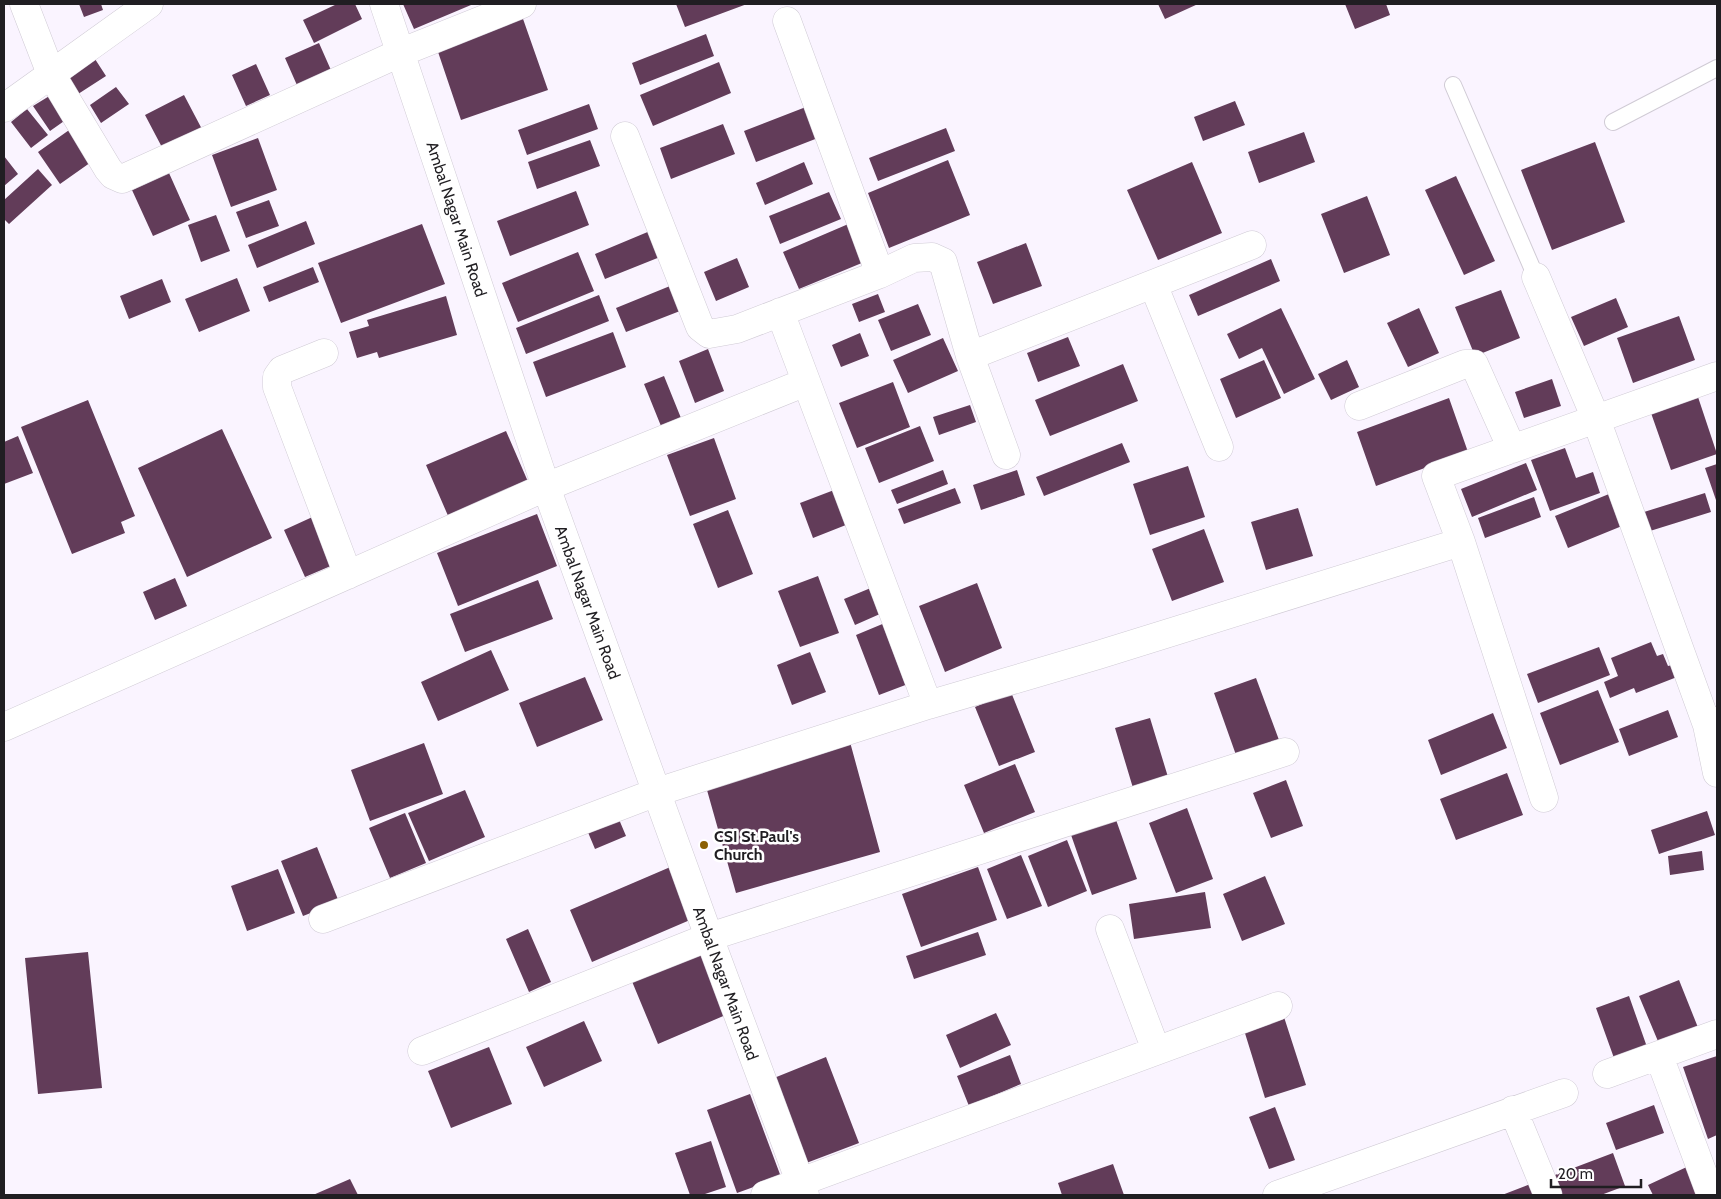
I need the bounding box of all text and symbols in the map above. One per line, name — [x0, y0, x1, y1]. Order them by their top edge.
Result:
street label: Ambal Nagar Main Road — [422, 139, 491, 299]
street label: Ambal Nagar Main Road — [551, 523, 624, 682]
place label: CSI St.Paul's Church — [714, 827, 799, 864]
marker: CSI St.Paul's Church — [698, 839, 710, 851]
street label: Ambal Nagar Main Road — [689, 904, 762, 1063]
scale bar — [1551, 1156, 1641, 1188]
text: 20 m — [1558, 1165, 1593, 1183]

